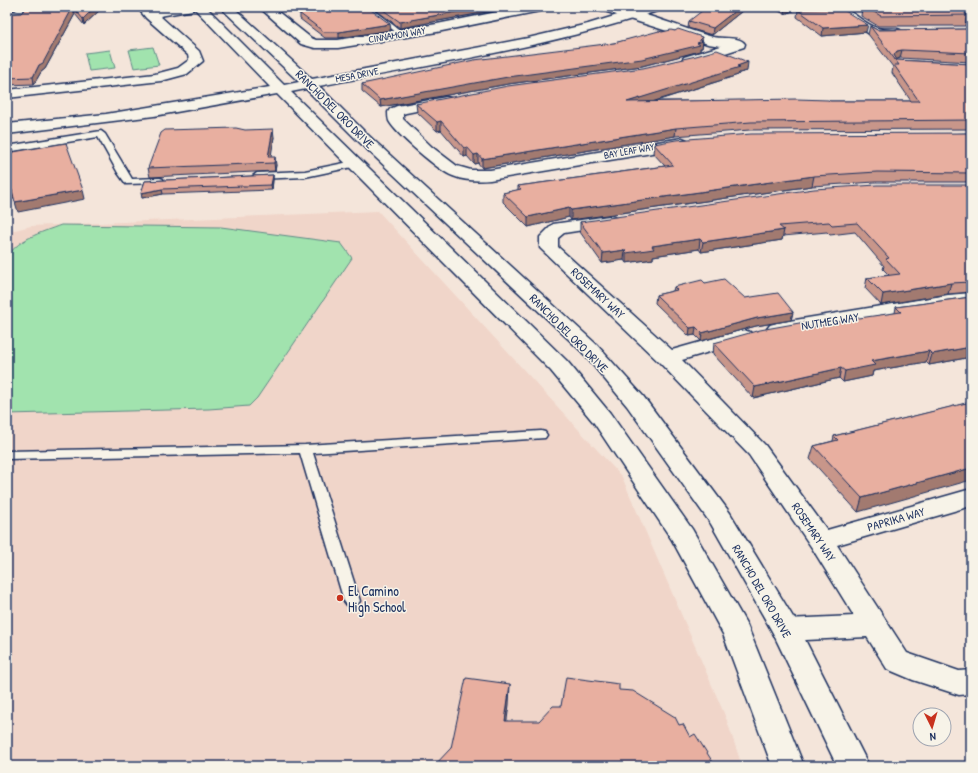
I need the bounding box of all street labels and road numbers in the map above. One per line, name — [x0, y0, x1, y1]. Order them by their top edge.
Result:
street label: CINNAMON WAY — [367, 24, 427, 46]
street label: MESA DRIVE — [334, 64, 380, 86]
street label: RANCHO DEL ORO DRIVE — [292, 66, 379, 153]
street label: BAY LEAF WAY — [603, 140, 656, 162]
street label: ROSEMARY WAY — [567, 264, 629, 323]
street label: RANCHO DEL ORO DRIVE — [526, 290, 613, 377]
street label: NUTMEG WAY — [800, 308, 861, 334]
street label: ROSEMARY WAY — [788, 499, 840, 566]
street label: PAPRIKA WAY — [865, 502, 927, 535]
street label: RANCHO DEL ORO DRIVE — [728, 541, 796, 641]

